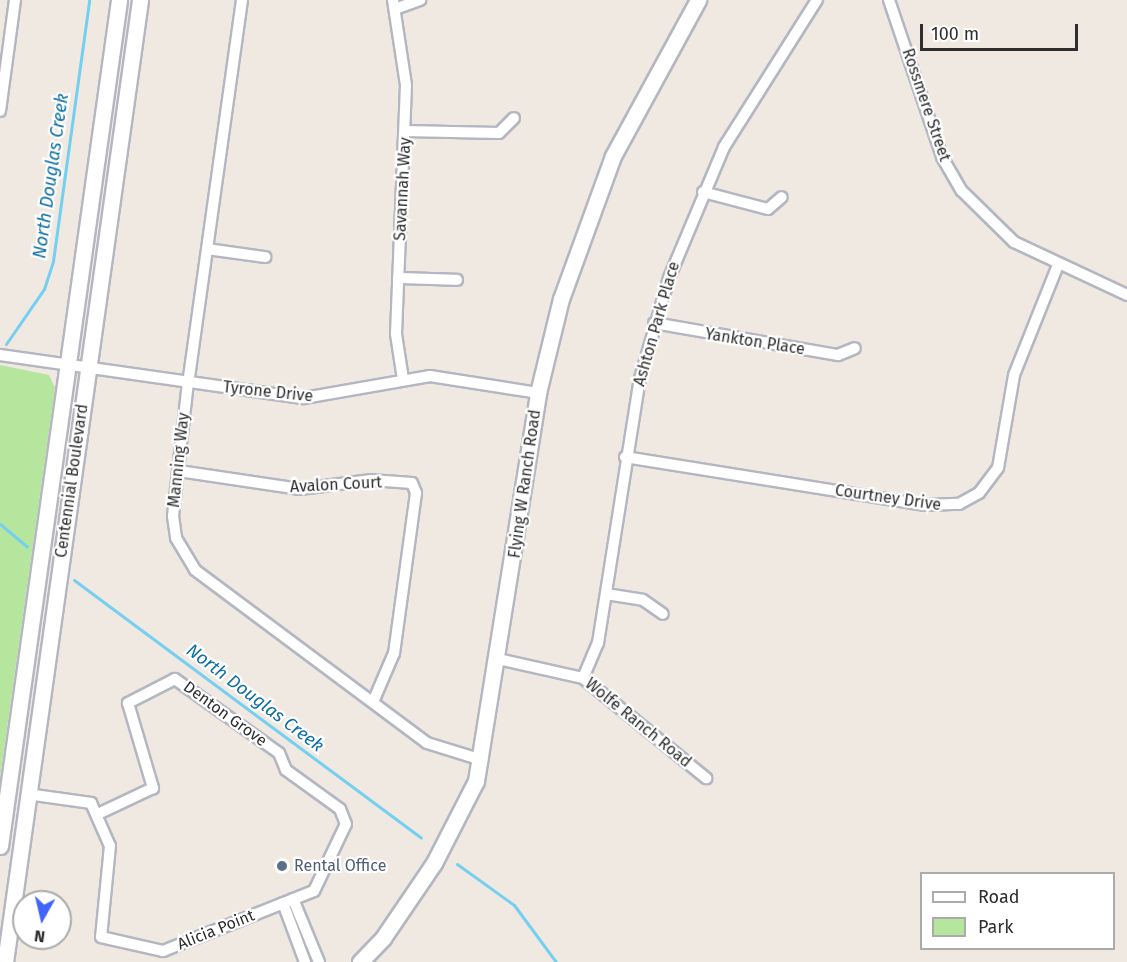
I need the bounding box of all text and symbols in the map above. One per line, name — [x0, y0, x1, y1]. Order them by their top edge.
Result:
scale bar — [923, 12, 1080, 50]
text: 100 m — [931, 23, 979, 45]
street label: Rossmere Street — [898, 46, 954, 164]
water label: North Douglas Creek — [29, 92, 73, 260]
street label: Savannah Way — [391, 137, 415, 241]
street label: Ashton Park Place — [630, 259, 684, 389]
street label: Yankton Place — [704, 325, 806, 359]
street label: Tyrone Drive — [222, 378, 314, 406]
street label: Centennial Boulevard — [52, 403, 92, 559]
street label: Flying W Ranch Road — [505, 409, 545, 559]
street label: Manning Way — [164, 412, 194, 508]
street label: Avalon Court — [289, 473, 383, 497]
street label: Courtney Drive — [834, 481, 942, 515]
water label: North Douglas Creek — [182, 639, 328, 757]
street label: Wolfe Ranch Road — [581, 674, 695, 772]
street label: Denton Grove — [180, 677, 270, 751]
place label: Rental Office — [294, 856, 386, 876]
marker: Rental Office — [275, 859, 289, 873]
legend — [920, 872, 1115, 950]
text: Road — [978, 886, 1020, 908]
north arrow — [12, 890, 72, 950]
street label: Alicia Point — [175, 906, 257, 954]
text: Park — [978, 916, 1013, 938]
text: N — [33, 926, 46, 946]

